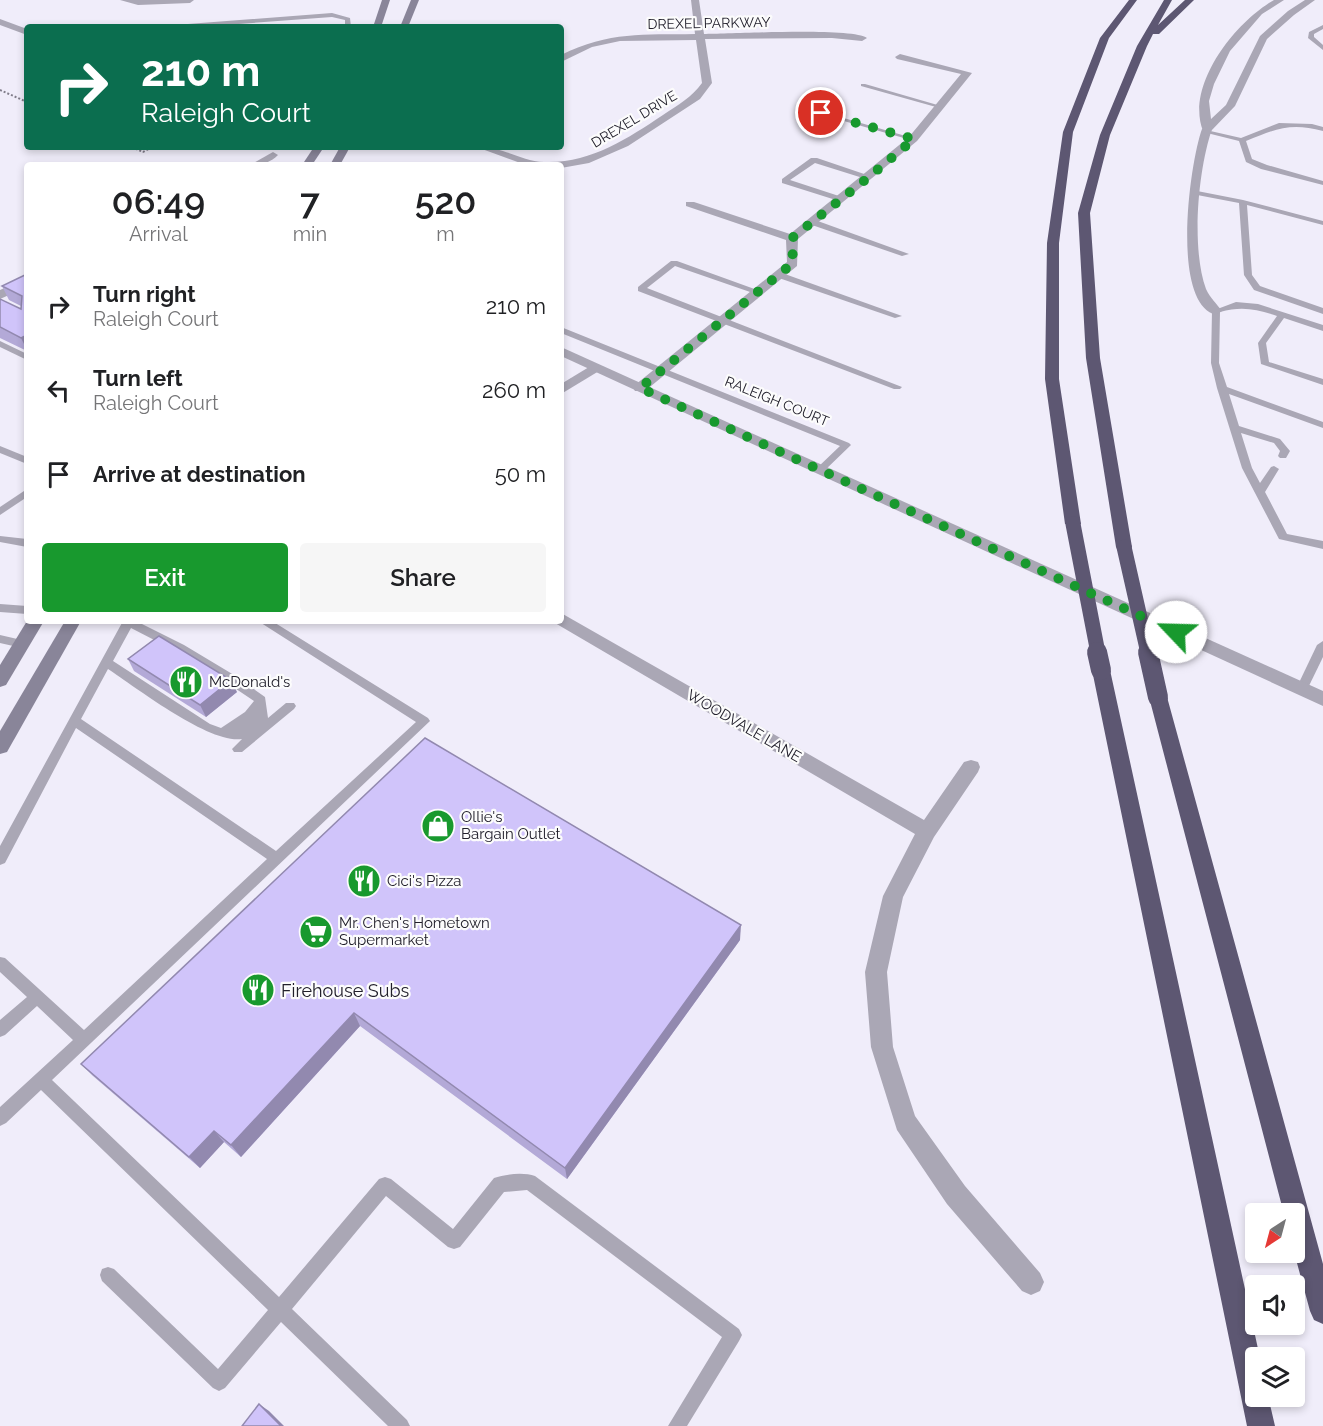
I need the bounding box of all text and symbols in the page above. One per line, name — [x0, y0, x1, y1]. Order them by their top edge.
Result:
street label: DREXEL PARKWAY — [647, 14, 771, 32]
text: 210 m — [141, 47, 260, 96]
icon: right — [42, 48, 120, 126]
street label: DREXEL DRIVE — [588, 87, 680, 151]
pin — [795, 87, 846, 138]
icon: arrive — [804, 96, 837, 129]
text: Raleigh Court — [141, 97, 311, 128]
text: 06:49 — [112, 180, 205, 222]
text: 7 — [300, 180, 320, 222]
text: 520 — [415, 180, 476, 222]
text: Arrival — [129, 222, 188, 246]
text: min — [293, 222, 327, 246]
text: m — [436, 222, 455, 246]
text: Turn right — [93, 281, 196, 307]
icon: right — [42, 290, 75, 323]
text: 210 m — [486, 293, 546, 319]
text: Raleigh Court — [93, 307, 219, 331]
text: Turn left — [93, 365, 183, 391]
street label: RALEIGH COURT — [723, 373, 832, 429]
icon: left — [42, 374, 75, 407]
text: 260 m — [482, 377, 546, 403]
text: Raleigh Court — [93, 391, 219, 415]
icon: arrive — [42, 458, 75, 491]
text: Arrive at destination — [93, 461, 306, 487]
text: 50 m — [495, 461, 546, 487]
button: Exit — [42, 543, 288, 612]
button: Share — [300, 543, 546, 612]
position arrow — [1144, 600, 1208, 664]
restaurant icon: McDonald's — [168, 664, 204, 700]
place label: McDonald's — [209, 673, 290, 691]
street label: WOODVALE LANE — [684, 686, 804, 766]
shop icon: Ollie's Bargain Outlet — [420, 808, 456, 844]
place label: Ollie's Bargain Outlet — [461, 808, 561, 843]
restaurant icon: Cici's Pizza — [346, 863, 382, 899]
place label: Cici's Pizza — [387, 872, 462, 890]
supermarket icon: Mr. Chen's Hometown Supermarket — [298, 914, 334, 950]
place label: Mr. Chen's Hometown Supermarket — [339, 914, 490, 949]
restaurant icon: Firehouse Subs — [240, 972, 276, 1008]
place label: Firehouse Subs — [281, 980, 410, 1001]
north arrow — [1245, 1203, 1305, 1263]
map controls — [1245, 1203, 1305, 1407]
button: sound — [1245, 1275, 1305, 1335]
button: layers — [1245, 1347, 1305, 1407]

